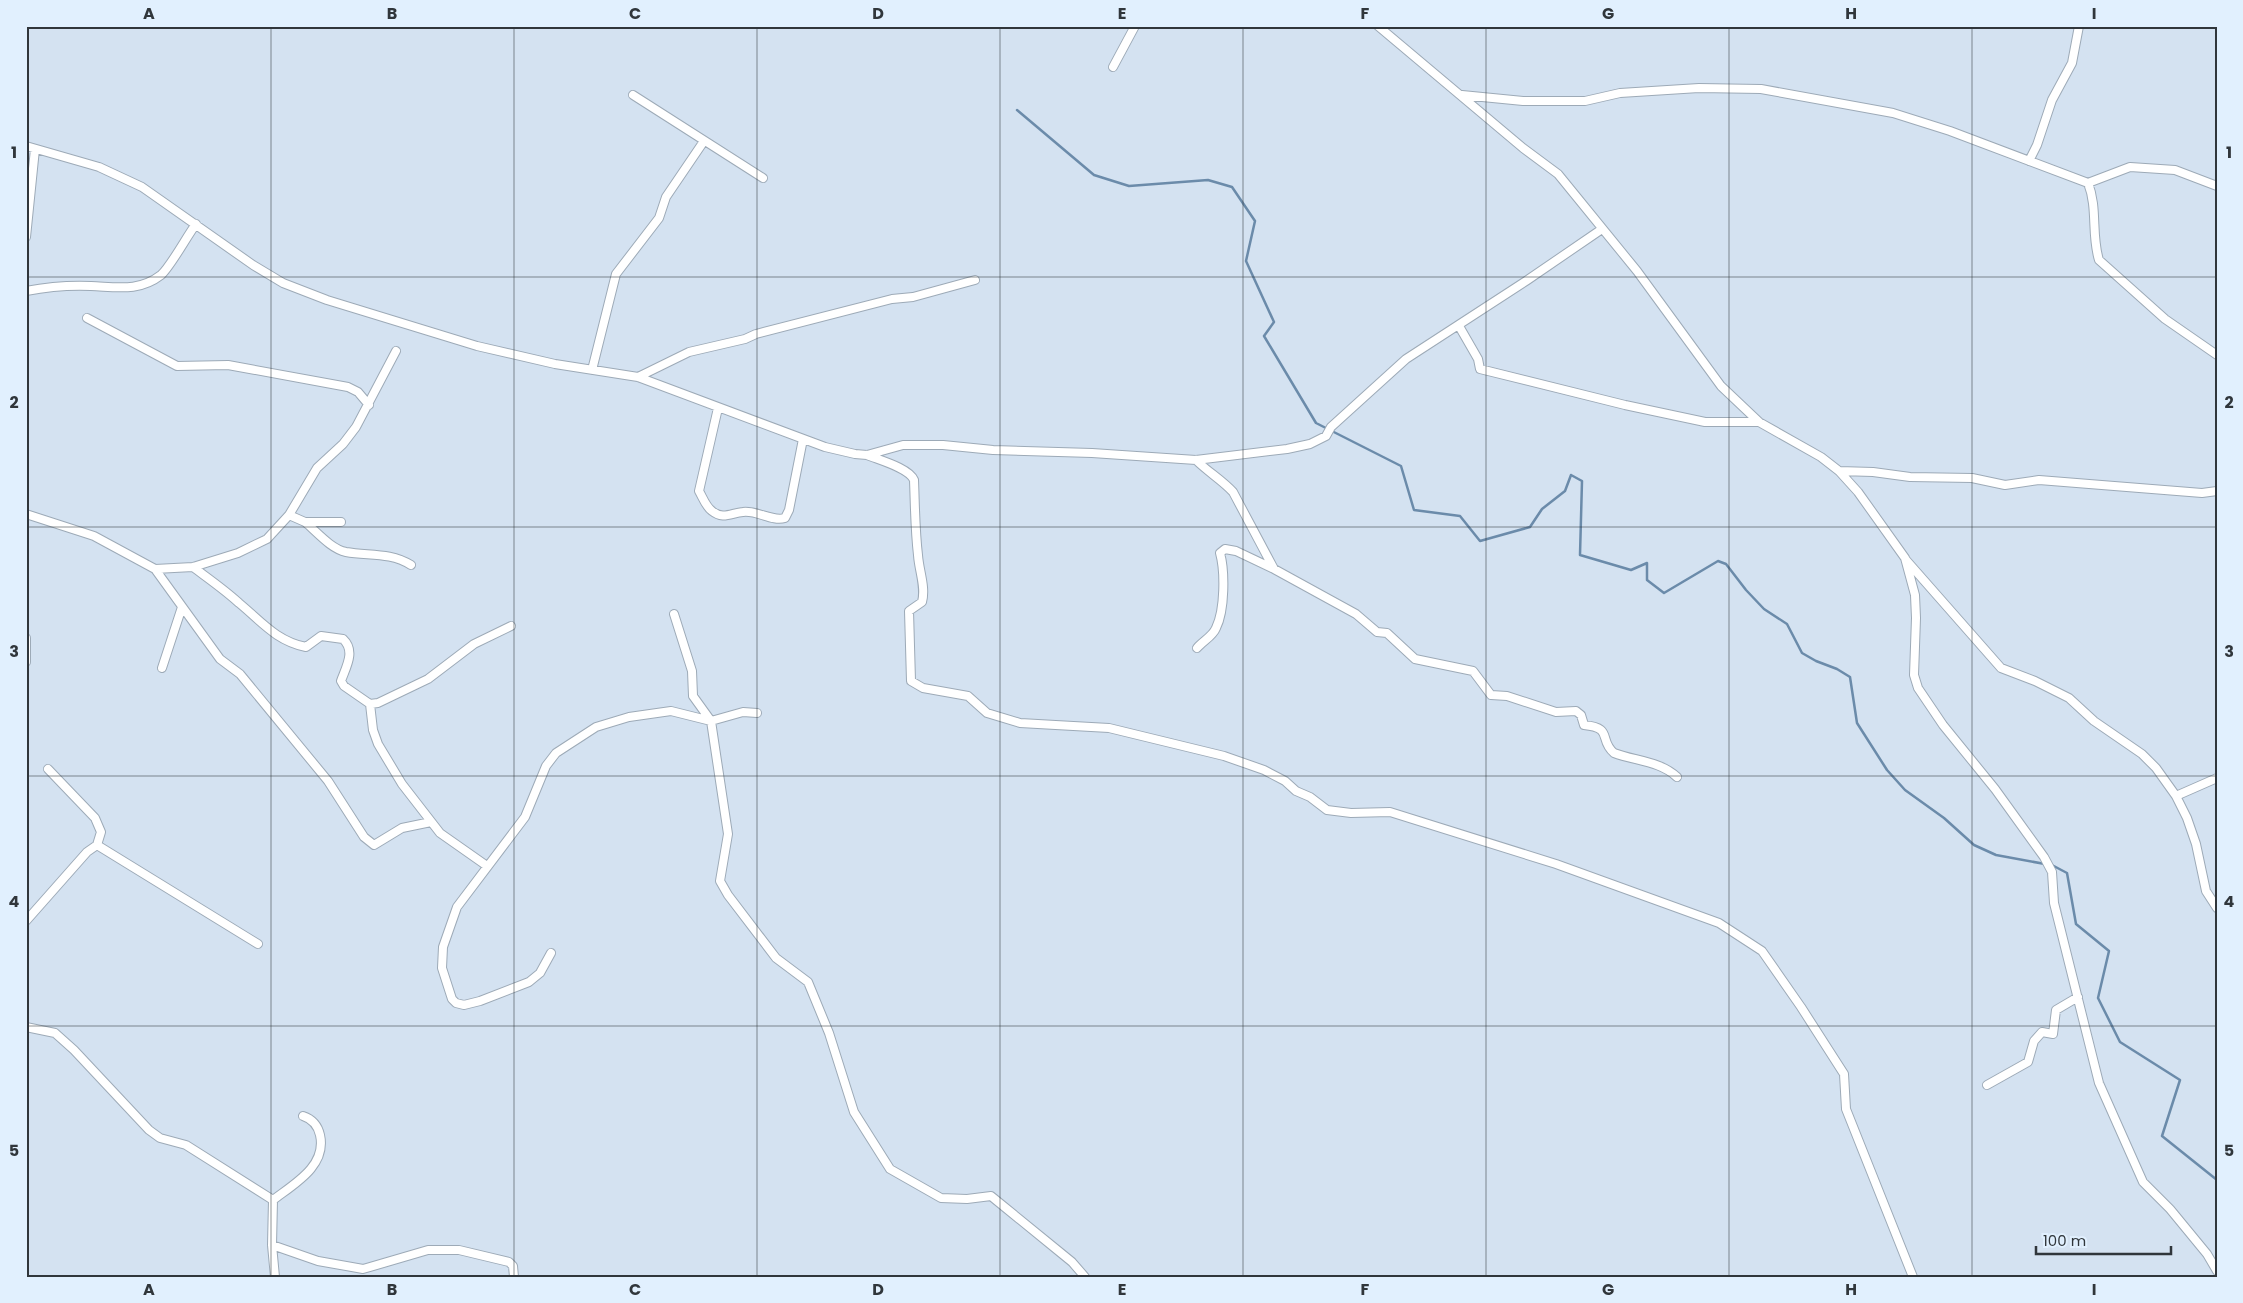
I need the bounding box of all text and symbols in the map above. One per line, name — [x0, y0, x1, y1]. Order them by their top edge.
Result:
text: A — [143, 2, 155, 25]
text: B — [387, 2, 397, 25]
text: C — [629, 2, 641, 25]
text: D — [872, 2, 884, 25]
text: E — [1118, 2, 1126, 25]
text: F — [1361, 2, 1370, 25]
text: G — [1602, 2, 1614, 25]
text: H — [1845, 2, 1857, 25]
text: I — [2092, 2, 2096, 25]
text: 1 — [11, 141, 17, 164]
text: 1 — [2226, 141, 2232, 164]
text: 2 — [9, 391, 19, 414]
text: 2 — [2224, 391, 2234, 414]
text: 3 — [9, 640, 19, 663]
text: 3 — [2224, 640, 2234, 663]
text: 4 — [9, 890, 20, 913]
text: 4 — [2224, 890, 2235, 913]
text: 5 — [9, 1139, 19, 1162]
text: 5 — [2224, 1139, 2234, 1162]
scale bar — [2036, 1223, 2170, 1255]
text: 100 m — [2043, 1230, 2086, 1251]
text: A — [143, 1278, 155, 1301]
text: B — [387, 1278, 397, 1301]
text: C — [629, 1278, 641, 1301]
text: D — [872, 1278, 884, 1301]
text: E — [1118, 1278, 1126, 1301]
text: F — [1361, 1278, 1370, 1301]
text: G — [1602, 1278, 1614, 1301]
text: H — [1845, 1278, 1857, 1301]
text: I — [2092, 1278, 2096, 1301]

